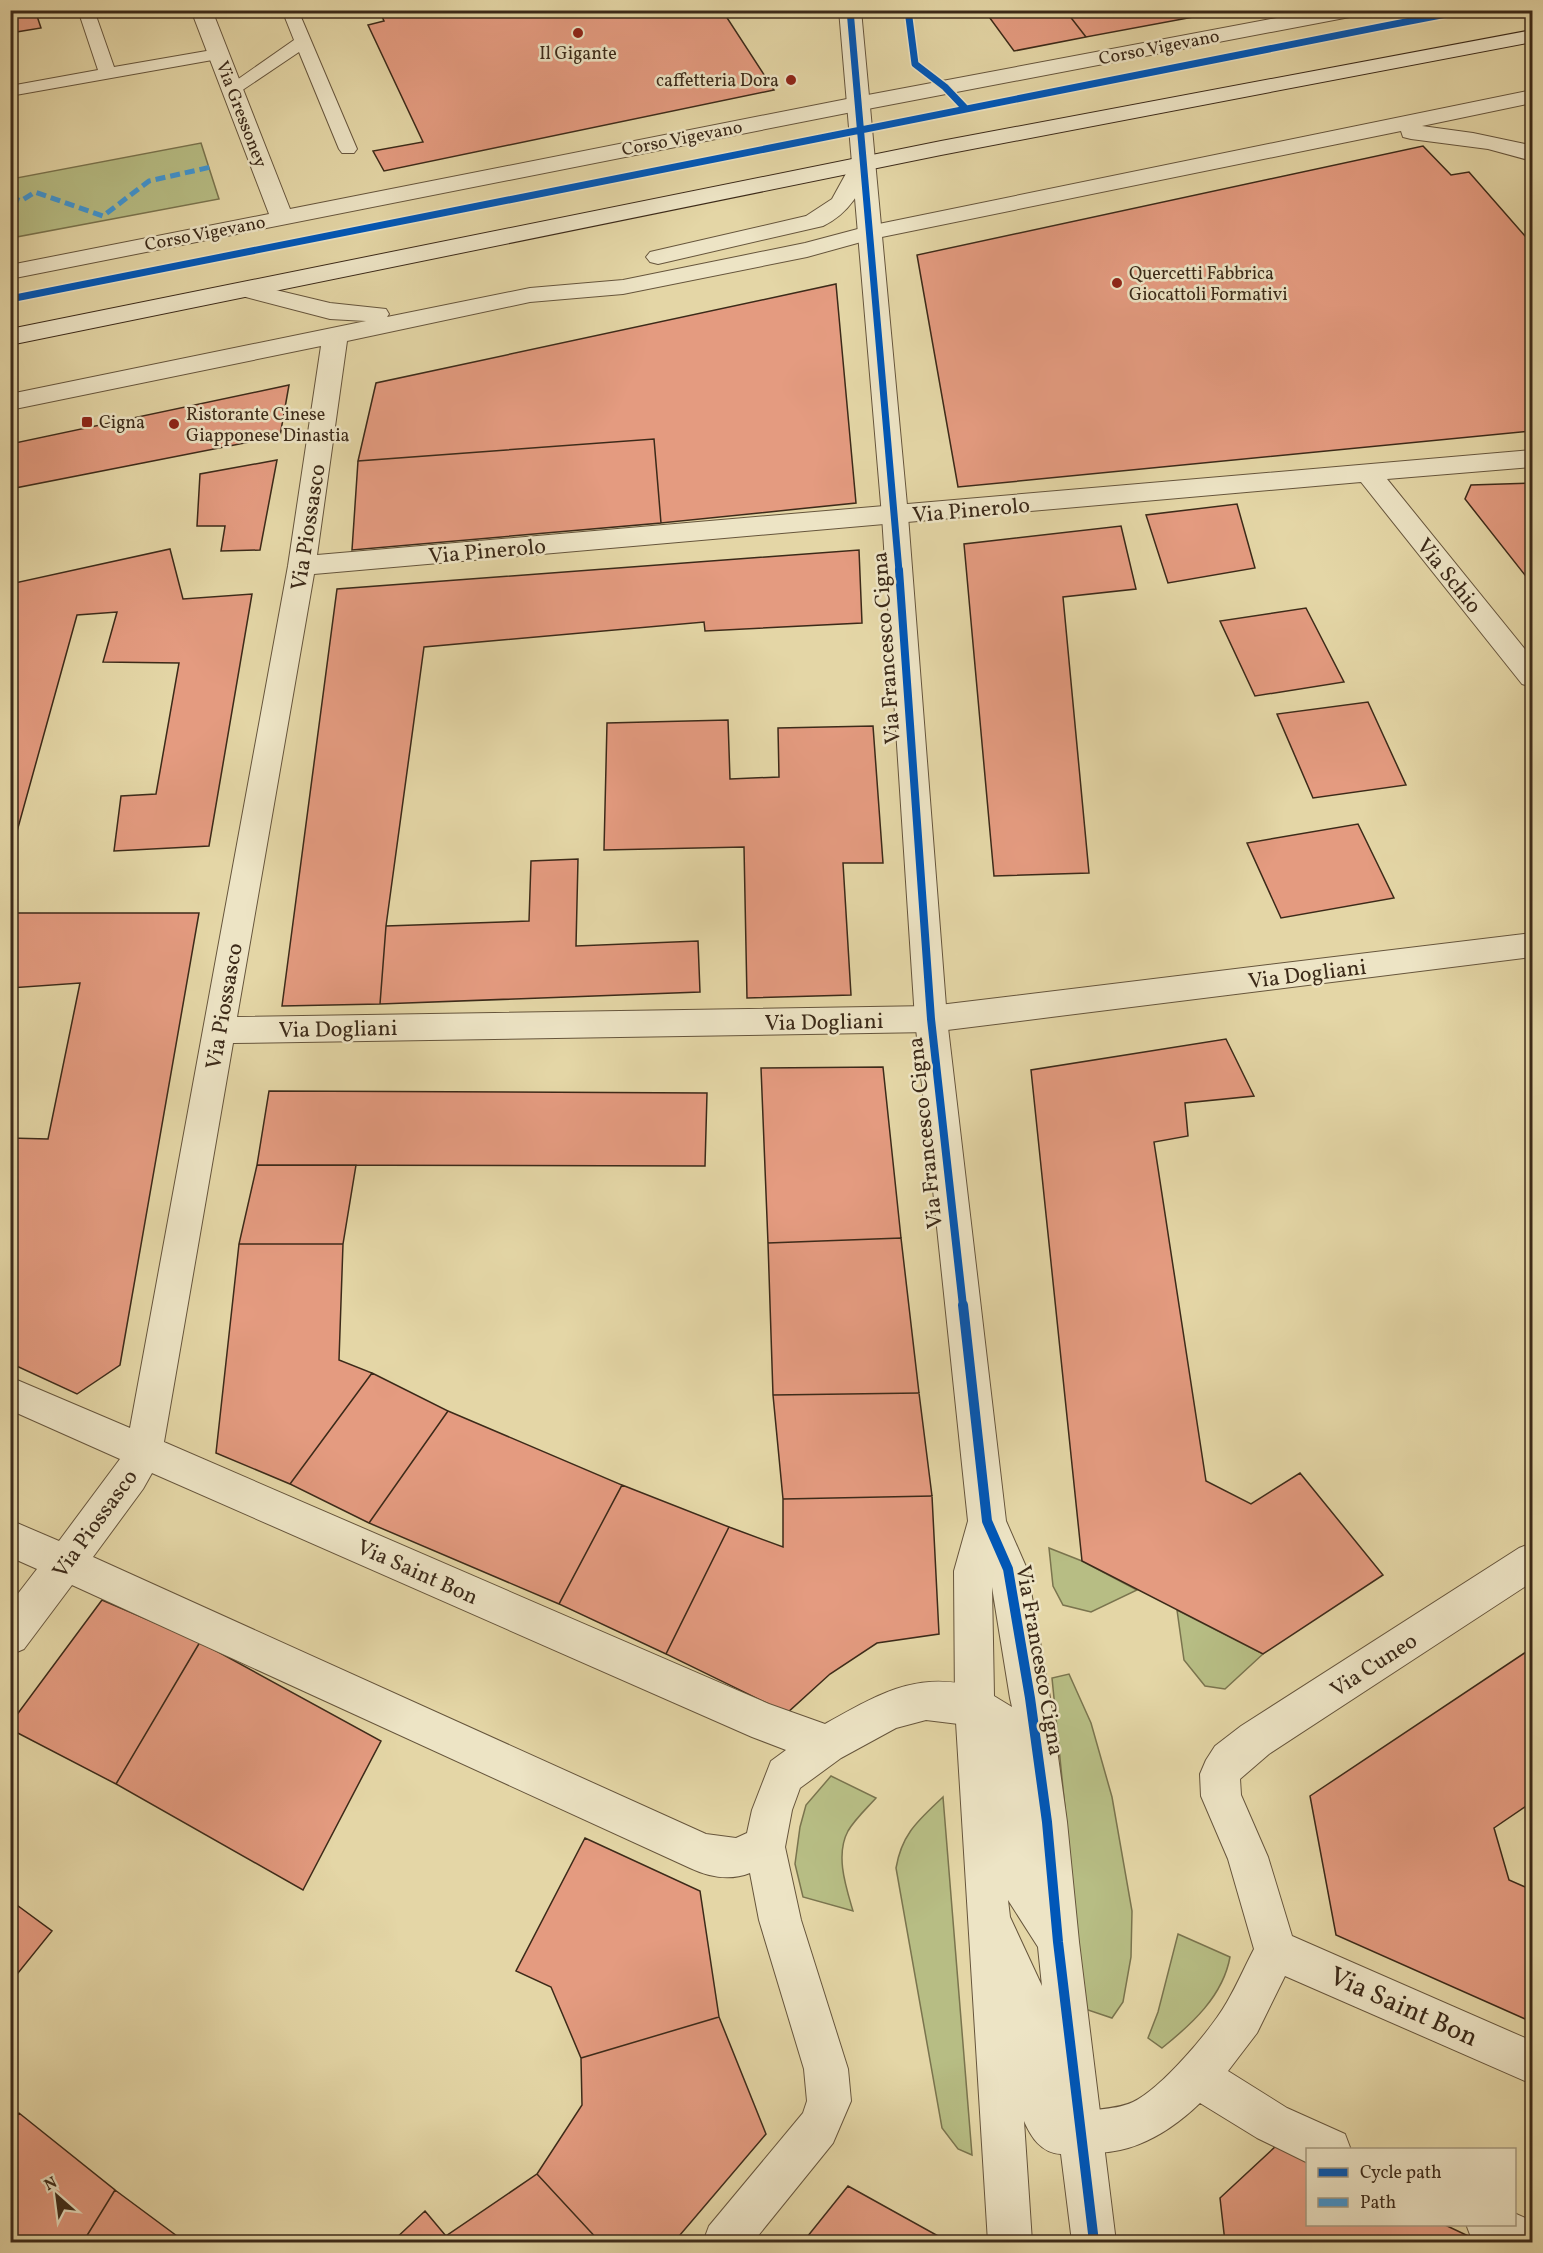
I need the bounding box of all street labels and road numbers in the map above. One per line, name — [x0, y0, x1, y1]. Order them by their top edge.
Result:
street label: Corso Vigevano — [1097, 25, 1222, 72]
street label: Via Gressoney — [209, 58, 273, 172]
street label: Corso Vigevano — [620, 116, 745, 163]
street label: Corso Vigevano — [143, 211, 268, 258]
street label: Via Piossasco — [284, 462, 335, 593]
street label: Via Pinerolo — [911, 491, 1031, 532]
street label: Via Pinerolo — [427, 532, 547, 573]
street label: Via Schio — [1408, 532, 1488, 621]
street label: Via Francesco Cigna — [865, 550, 910, 745]
street label: Via Piossasco — [199, 941, 252, 1072]
street label: Via Dogliani — [1246, 953, 1368, 998]
street label: Via Dogliani — [764, 1007, 884, 1040]
street label: Via Dogliani — [278, 1014, 398, 1047]
street label: Via Francesco Cigna — [901, 1035, 952, 1230]
street label: Via Piossasco — [46, 1464, 146, 1585]
street label: Via Saint Bon — [352, 1533, 482, 1614]
street label: Via Francesco Cigna — [1007, 1563, 1071, 1758]
street label: Via Cuneo — [1325, 1626, 1424, 1706]
street label: Via Saint Bon — [1323, 1958, 1484, 2058]

